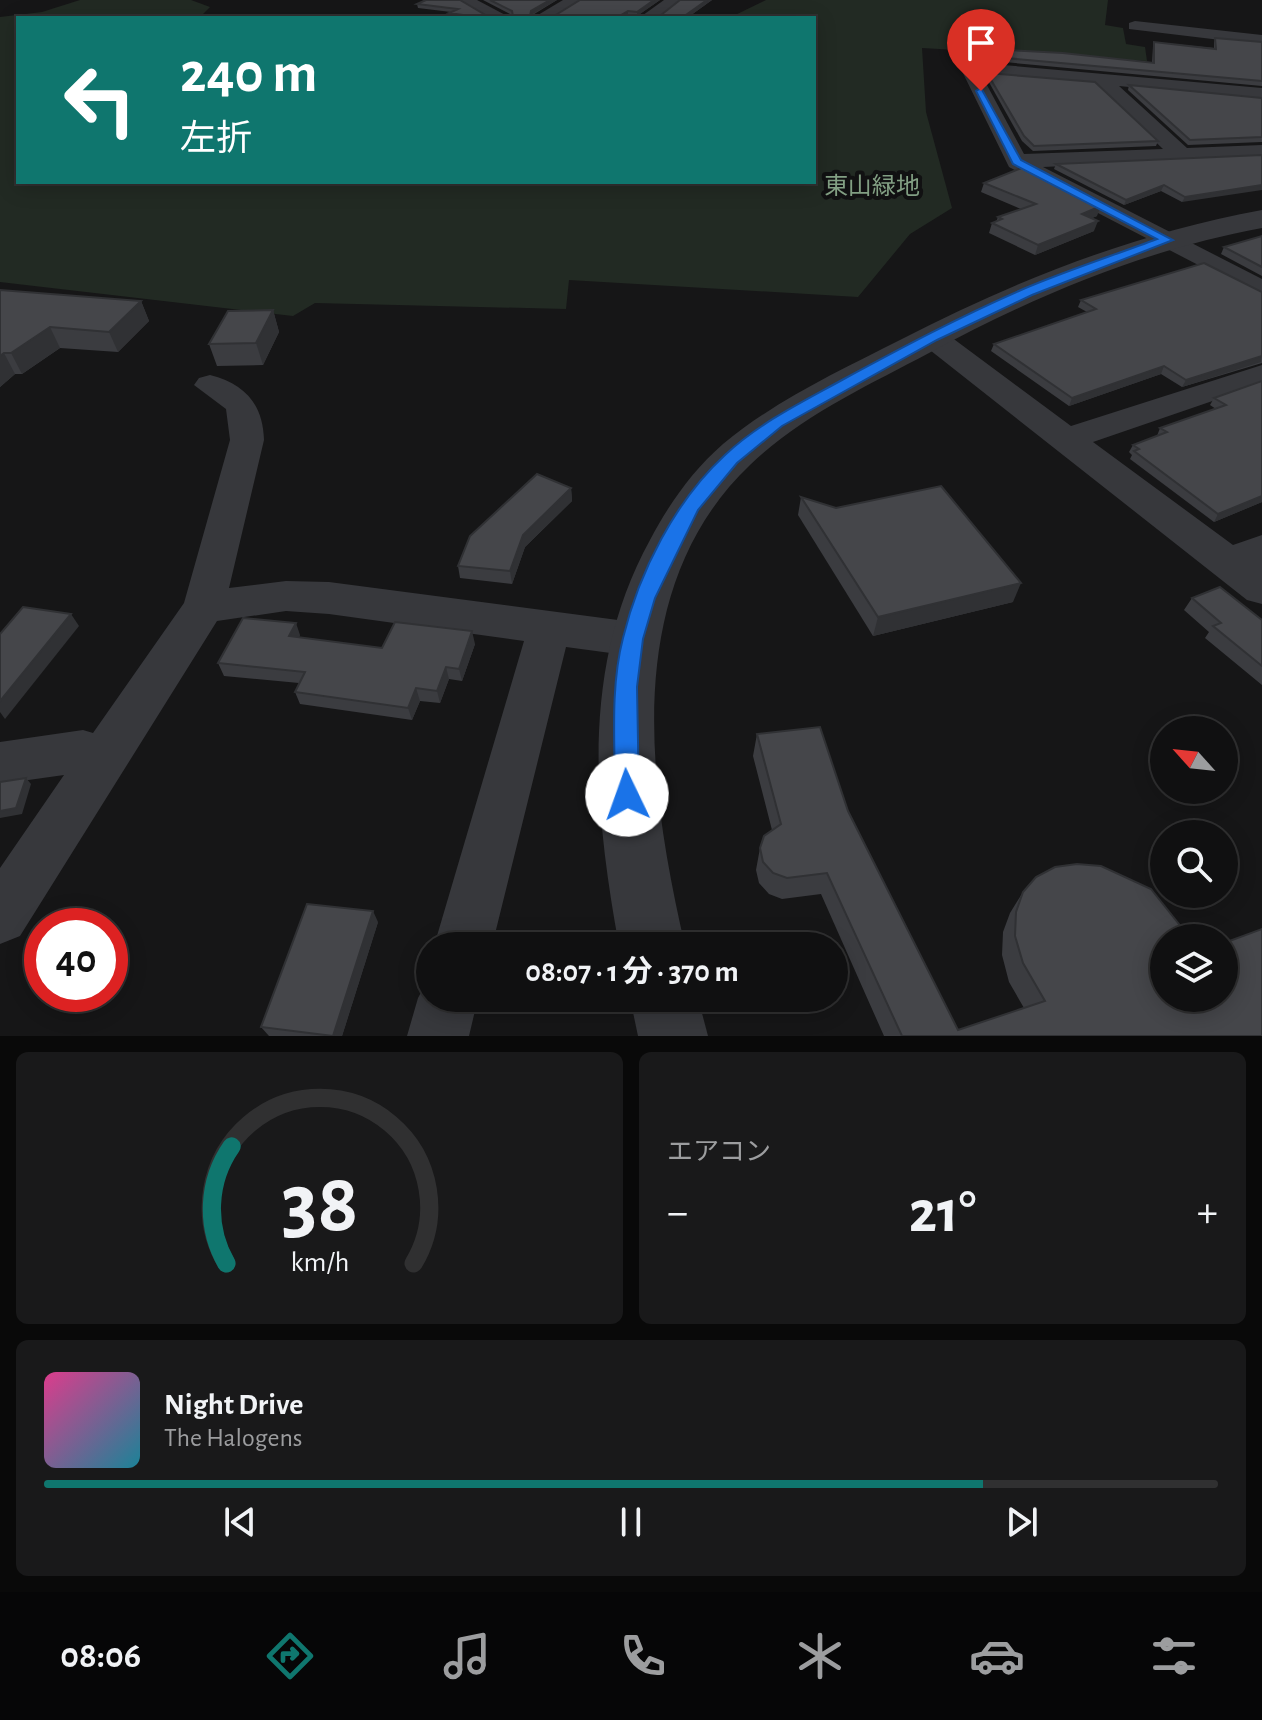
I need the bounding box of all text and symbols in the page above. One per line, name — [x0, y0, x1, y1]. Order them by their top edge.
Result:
pin — [947, 9, 1015, 91]
icon: arrive — [959, 21, 1003, 65]
text: 240 m — [180, 46, 317, 102]
icon: left — [48, 48, 152, 152]
text: 左折 — [180, 121, 252, 157]
park label: 東山緑地 — [824, 173, 920, 199]
north arrow — [1150, 716, 1238, 804]
map controls — [1150, 716, 1238, 1012]
position arrow — [585, 753, 669, 837]
button: search — [1150, 820, 1238, 908]
speed limit sign: 40 — [24, 908, 128, 1012]
button: layers — [1150, 924, 1238, 1012]
text: 08:07 · 1 分 · 370 m — [525, 957, 739, 987]
text: エアコン — [667, 1139, 771, 1165]
text: 38 — [281, 1163, 358, 1247]
text: 21° — [909, 1183, 976, 1243]
text: − — [667, 1191, 688, 1235]
text: + — [1197, 1191, 1218, 1235]
text: km/h — [290, 1248, 349, 1277]
text: Night Drive — [164, 1390, 303, 1420]
text: The Halogens — [164, 1425, 302, 1451]
icon: previous — [218, 1500, 262, 1544]
icon: pause — [609, 1500, 653, 1544]
icon: next — [1000, 1500, 1044, 1544]
icon: directions — [262, 1628, 318, 1684]
icon: music — [439, 1628, 495, 1684]
icon: phone — [615, 1628, 671, 1684]
icon: climate — [792, 1628, 848, 1684]
icon: car — [969, 1628, 1025, 1684]
icon: filters — [1146, 1628, 1202, 1684]
text: 08:06 — [60, 1638, 141, 1674]

